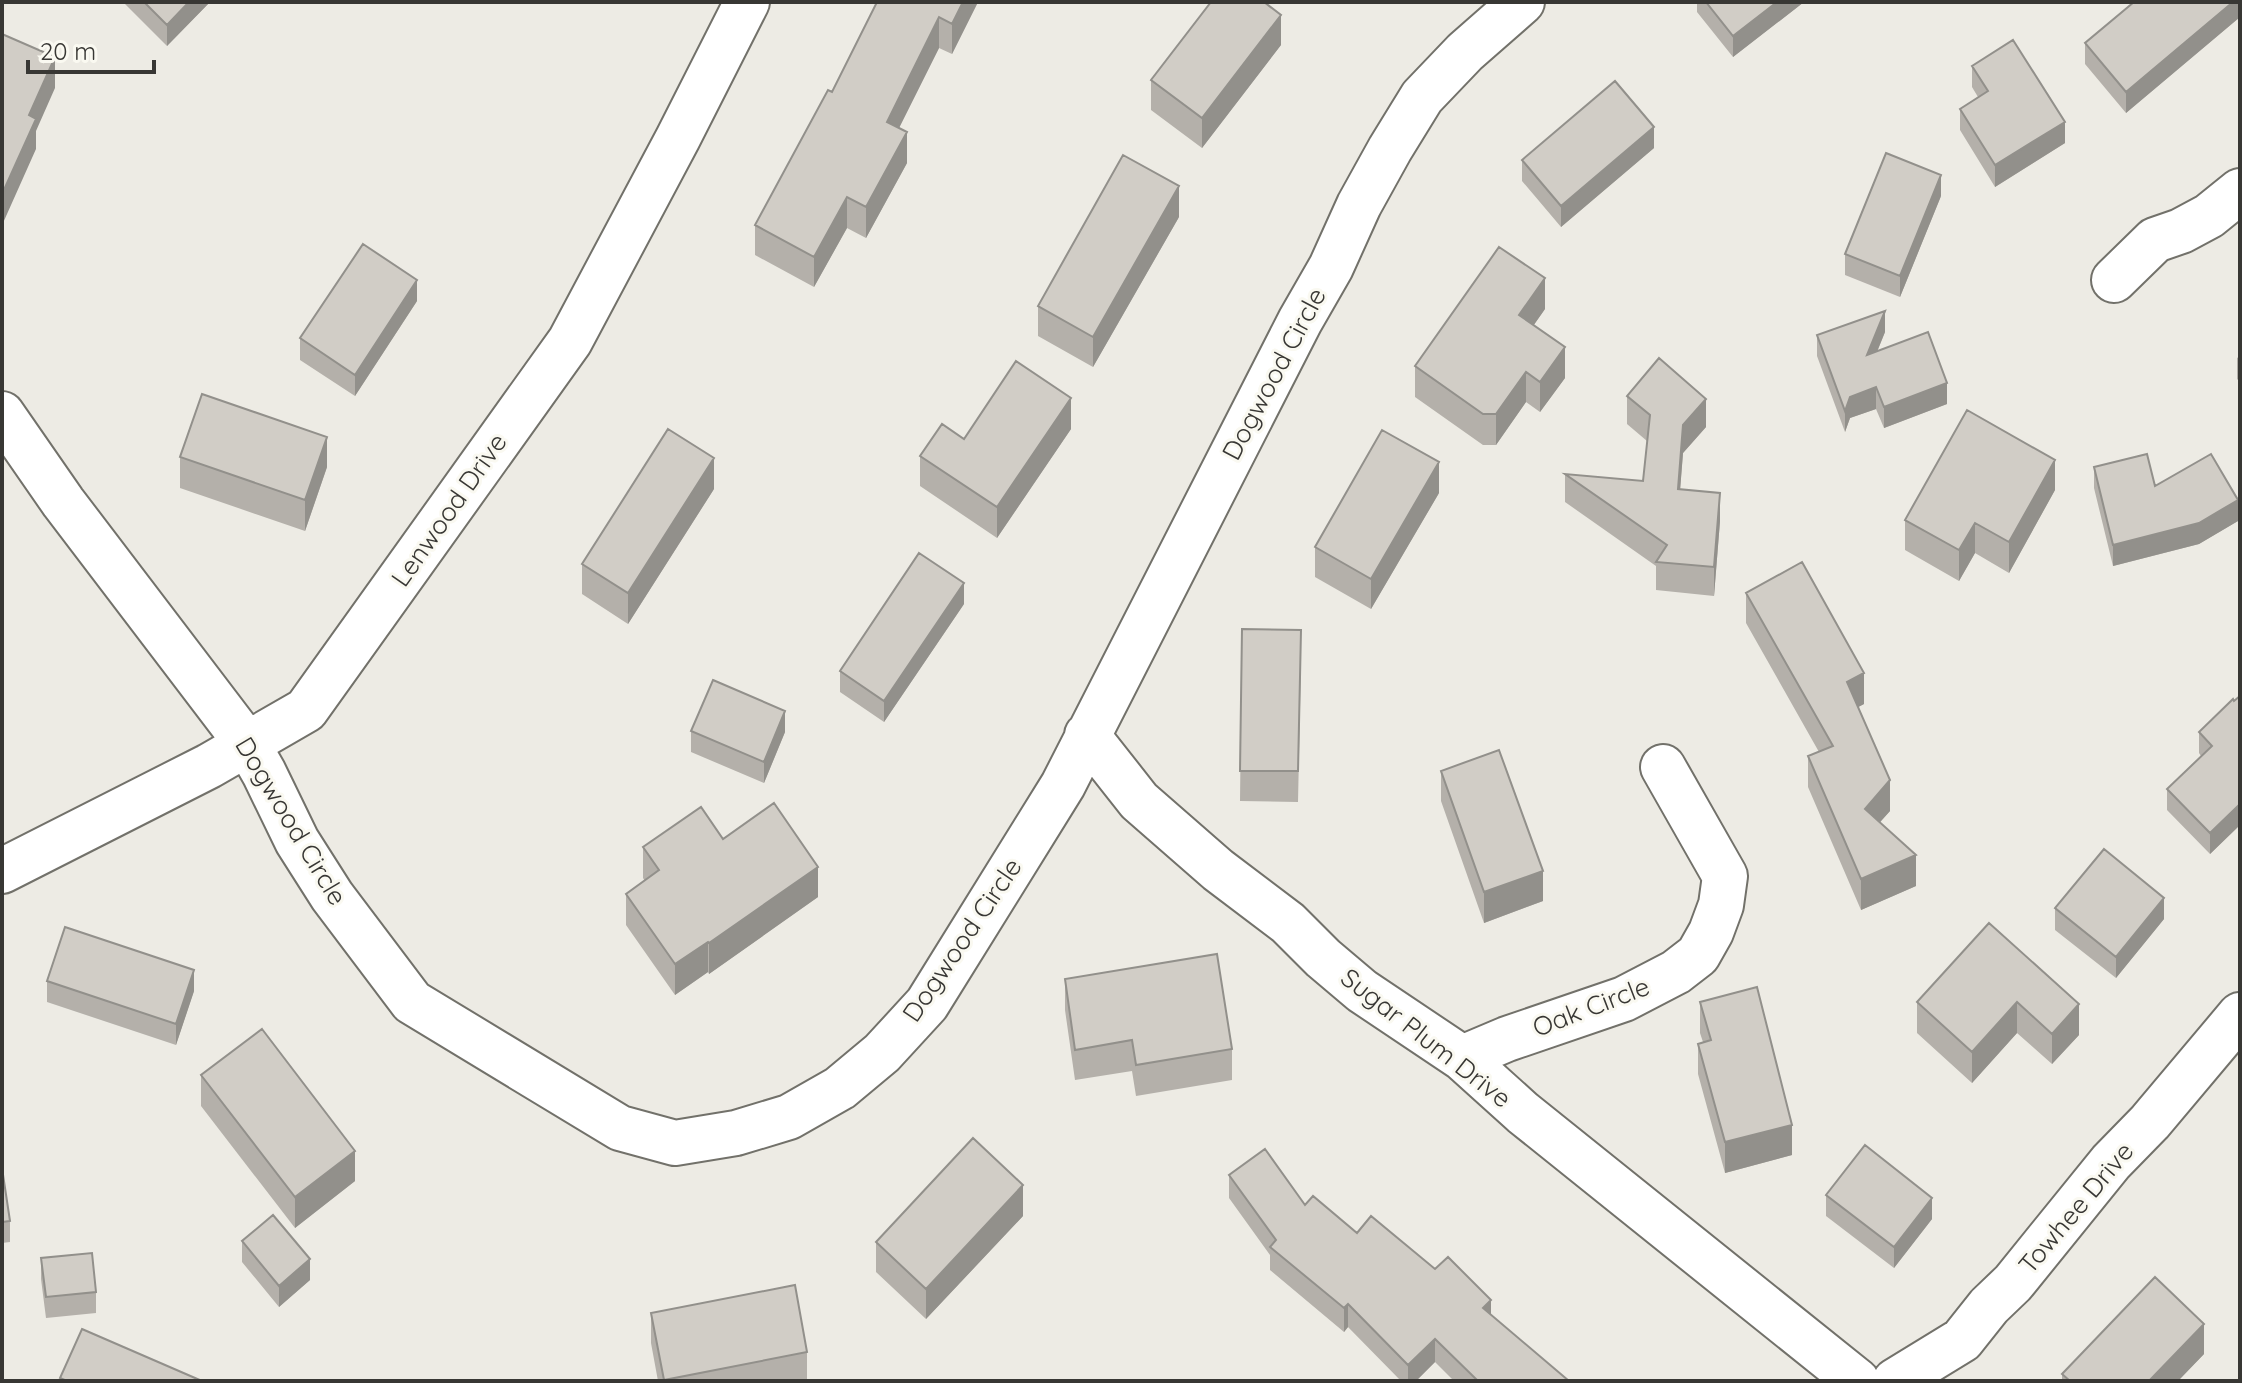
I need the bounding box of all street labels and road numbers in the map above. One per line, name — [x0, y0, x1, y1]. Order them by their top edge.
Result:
street label: Dogwood Circle — [1214, 282, 1333, 466]
street label: Lenwood Drive — [383, 427, 514, 593]
street label: Dogwood Circle — [228, 731, 355, 911]
street label: Dogwood Circle — [895, 852, 1029, 1028]
street label: Sugar Plum Drive — [1334, 961, 1518, 1115]
street label: Oak Circle — [1528, 969, 1654, 1044]
street label: Towhee Drive — [2011, 1135, 2140, 1280]

